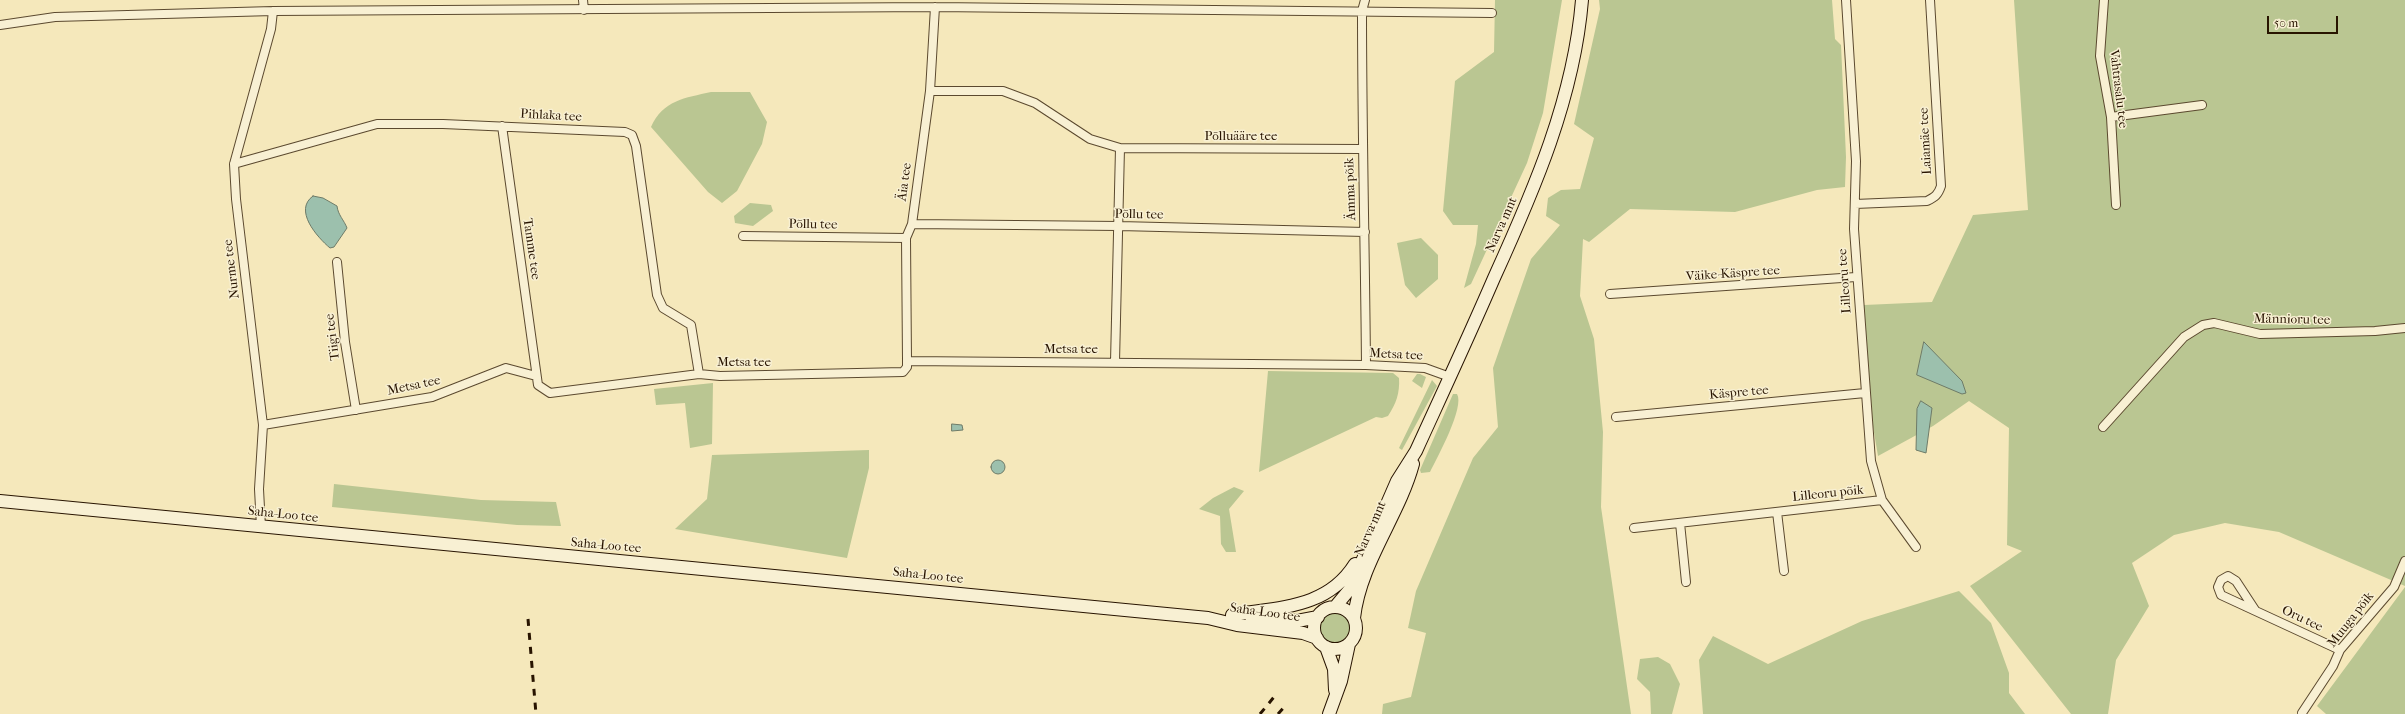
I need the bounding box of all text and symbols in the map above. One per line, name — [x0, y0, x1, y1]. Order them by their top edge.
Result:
scale bar — [2269, 8, 2340, 34]
text: 50 m — [2274, 16, 2298, 30]
street label: Vahtrasalu tee — [2105, 49, 2131, 129]
street label: Pihlaka tee — [520, 107, 582, 125]
street label: Laiamäe tee — [1916, 107, 1936, 175]
street label: Põlluääre tee — [1205, 129, 1277, 145]
street label: Ämma põik — [1342, 157, 1360, 221]
street label: Äia tee — [895, 162, 915, 202]
street label: Narva mnt — [1483, 195, 1521, 255]
street label: Põllu tee — [1114, 207, 1164, 223]
street label: Tamme tee — [519, 217, 543, 281]
street label: Põllu tee — [788, 217, 838, 233]
street label: Nurme tee — [221, 238, 243, 300]
street label: Lilleoru tee — [1835, 248, 1855, 314]
street label: Väike-Käspre tee — [1686, 263, 1780, 285]
street label: Männioru tee — [2254, 312, 2330, 328]
street label: Tiigi tee — [322, 313, 344, 361]
street label: Metsa tee — [1044, 342, 1098, 358]
street label: Metsa tee — [1369, 346, 1423, 364]
street label: Metsa tee — [717, 355, 771, 371]
street label: Metsa tee — [386, 373, 442, 399]
street label: Käspre tee — [1709, 383, 1769, 403]
street label: Lilleoru põik — [1792, 483, 1864, 505]
street label: Narva mnt — [1352, 499, 1390, 559]
street label: Saha-Loo tee — [247, 504, 319, 526]
street label: Saha-Loo tee — [570, 535, 642, 557]
street label: Saha-Loo tee — [892, 565, 964, 587]
street label: Muuga põik — [2324, 589, 2378, 651]
street label: Saha-Loo tee — [1229, 600, 1301, 626]
street label: Oru tee — [2279, 603, 2325, 635]

